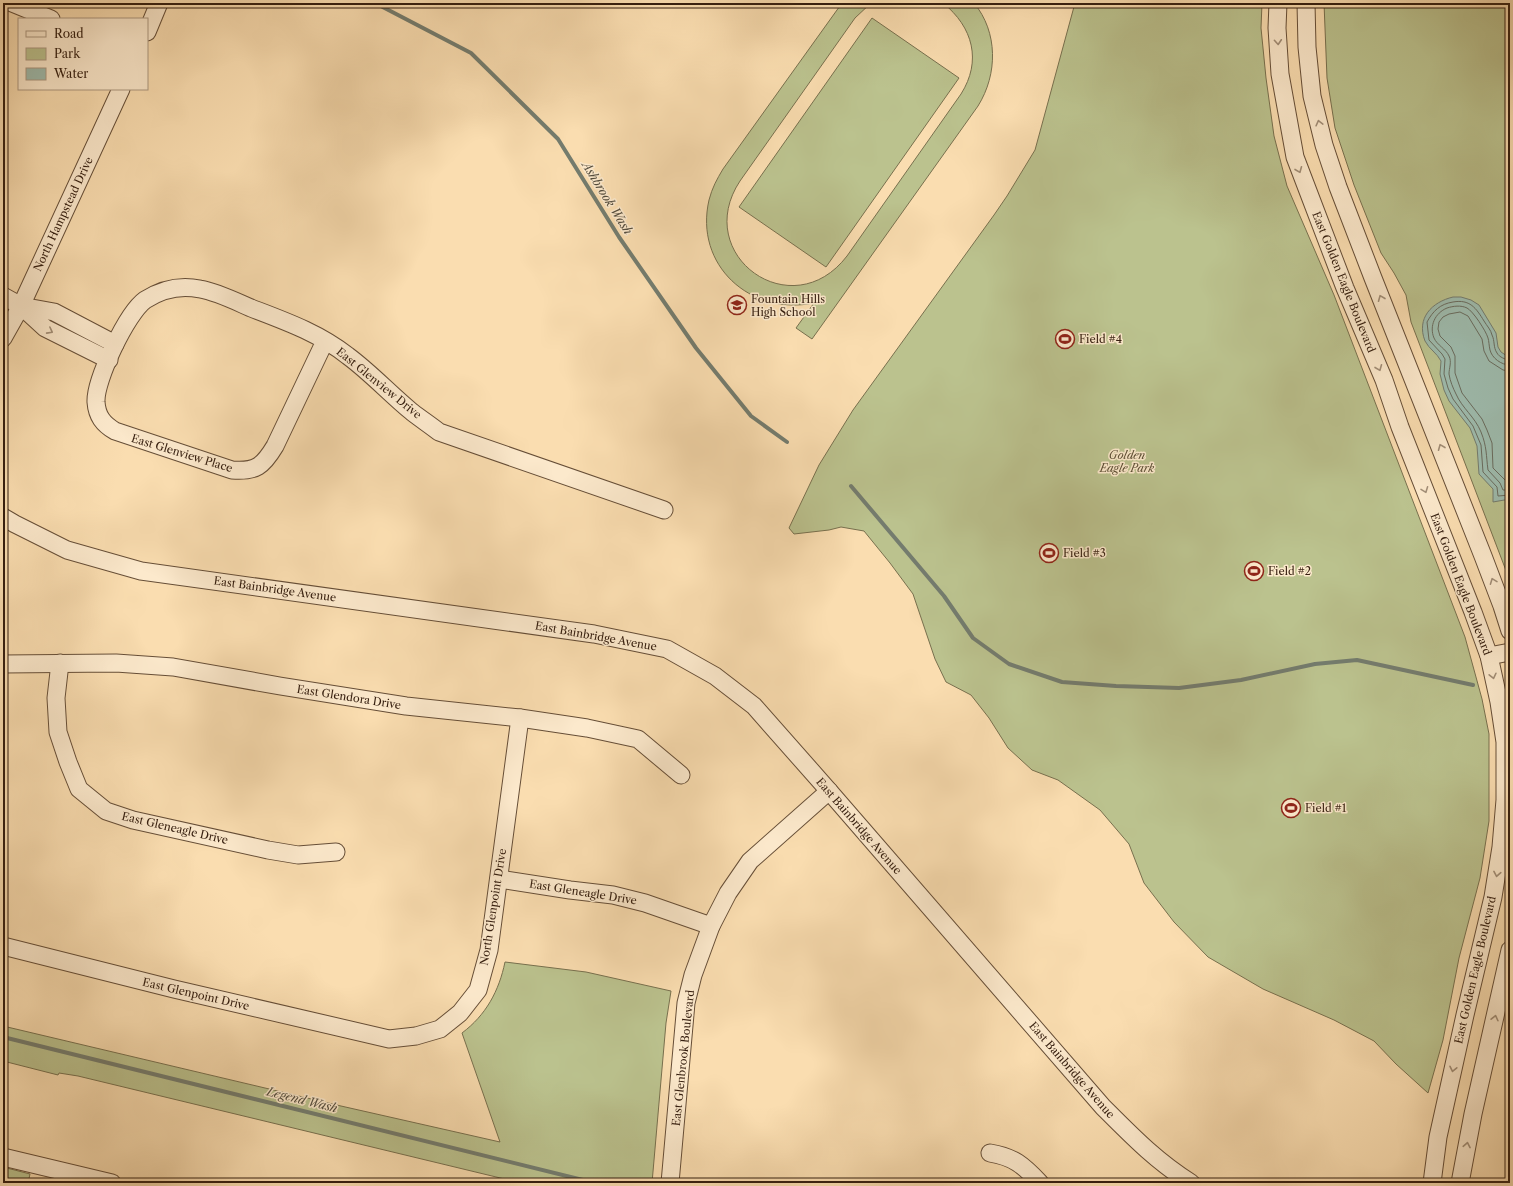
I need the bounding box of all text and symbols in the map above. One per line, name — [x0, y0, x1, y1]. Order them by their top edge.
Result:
legend — [18, 18, 148, 90]
text: Road — [54, 26, 84, 41]
one-way arrow — [1274, 39, 1283, 45]
text: Park — [54, 46, 81, 61]
text: Water — [53, 66, 88, 81]
one-way arrow — [1315, 120, 1323, 126]
street label: North Hampstead Drive — [30, 154, 96, 274]
water label: Ashbrook Wash — [578, 157, 636, 237]
one-way arrow — [1295, 166, 1303, 173]
street label: East Golden Eagle Boulevard — [1309, 209, 1379, 355]
place label: Fountain Hills High School — [751, 292, 825, 319]
school or university icon: Fountain Hills High School — [726, 294, 748, 316]
one-way arrow — [1378, 295, 1386, 302]
one-way arrow — [46, 326, 54, 333]
sports icon: Field #4 — [1054, 328, 1076, 350]
place label: Field #4 — [1079, 332, 1122, 346]
street label: East Glenview Drive — [334, 344, 424, 422]
one-way arrow — [1374, 364, 1382, 372]
street label: East Glenview Place — [130, 431, 234, 475]
one-way arrow — [1437, 443, 1445, 450]
park label: Golden Eagle Park — [1099, 448, 1155, 475]
one-way arrow — [1421, 486, 1429, 493]
street label: East Golden Eagle Boulevard — [1427, 511, 1495, 657]
sports icon: Field #3 — [1038, 542, 1060, 564]
place label: Field #3 — [1063, 546, 1106, 560]
sports icon: Field #2 — [1243, 560, 1265, 582]
place label: Field #2 — [1268, 564, 1311, 578]
street label: East Bainbridge Avenue — [213, 573, 337, 605]
one-way arrow — [1489, 577, 1497, 584]
street label: East Bainbridge Avenue — [534, 618, 658, 654]
one-way arrow — [1489, 672, 1497, 679]
street label: East Glendora Drive — [296, 682, 402, 712]
street label: East Bainbridge Avenue — [813, 775, 905, 877]
sports icon: Field #1 — [1280, 797, 1302, 819]
place label: Field #1 — [1305, 801, 1347, 815]
street label: East Gleneagle Drive — [120, 809, 230, 847]
street label: North Glenpoint Drive — [477, 848, 509, 966]
one-way arrow — [1493, 871, 1501, 877]
street label: East Gleneagle Drive — [528, 877, 638, 907]
street label: East Golden Eagle Boulevard — [1451, 895, 1499, 1045]
street label: East Glenpoint Drive — [141, 975, 251, 1013]
street label: East Glenbrook Boulevard — [669, 989, 697, 1127]
one-way arrow — [1490, 1014, 1498, 1021]
street label: East Bainbridge Avenue — [1026, 1019, 1118, 1121]
one-way arrow — [1449, 1066, 1457, 1072]
water label: Legend Wash — [264, 1083, 339, 1116]
one-way arrow — [1462, 1141, 1470, 1148]

